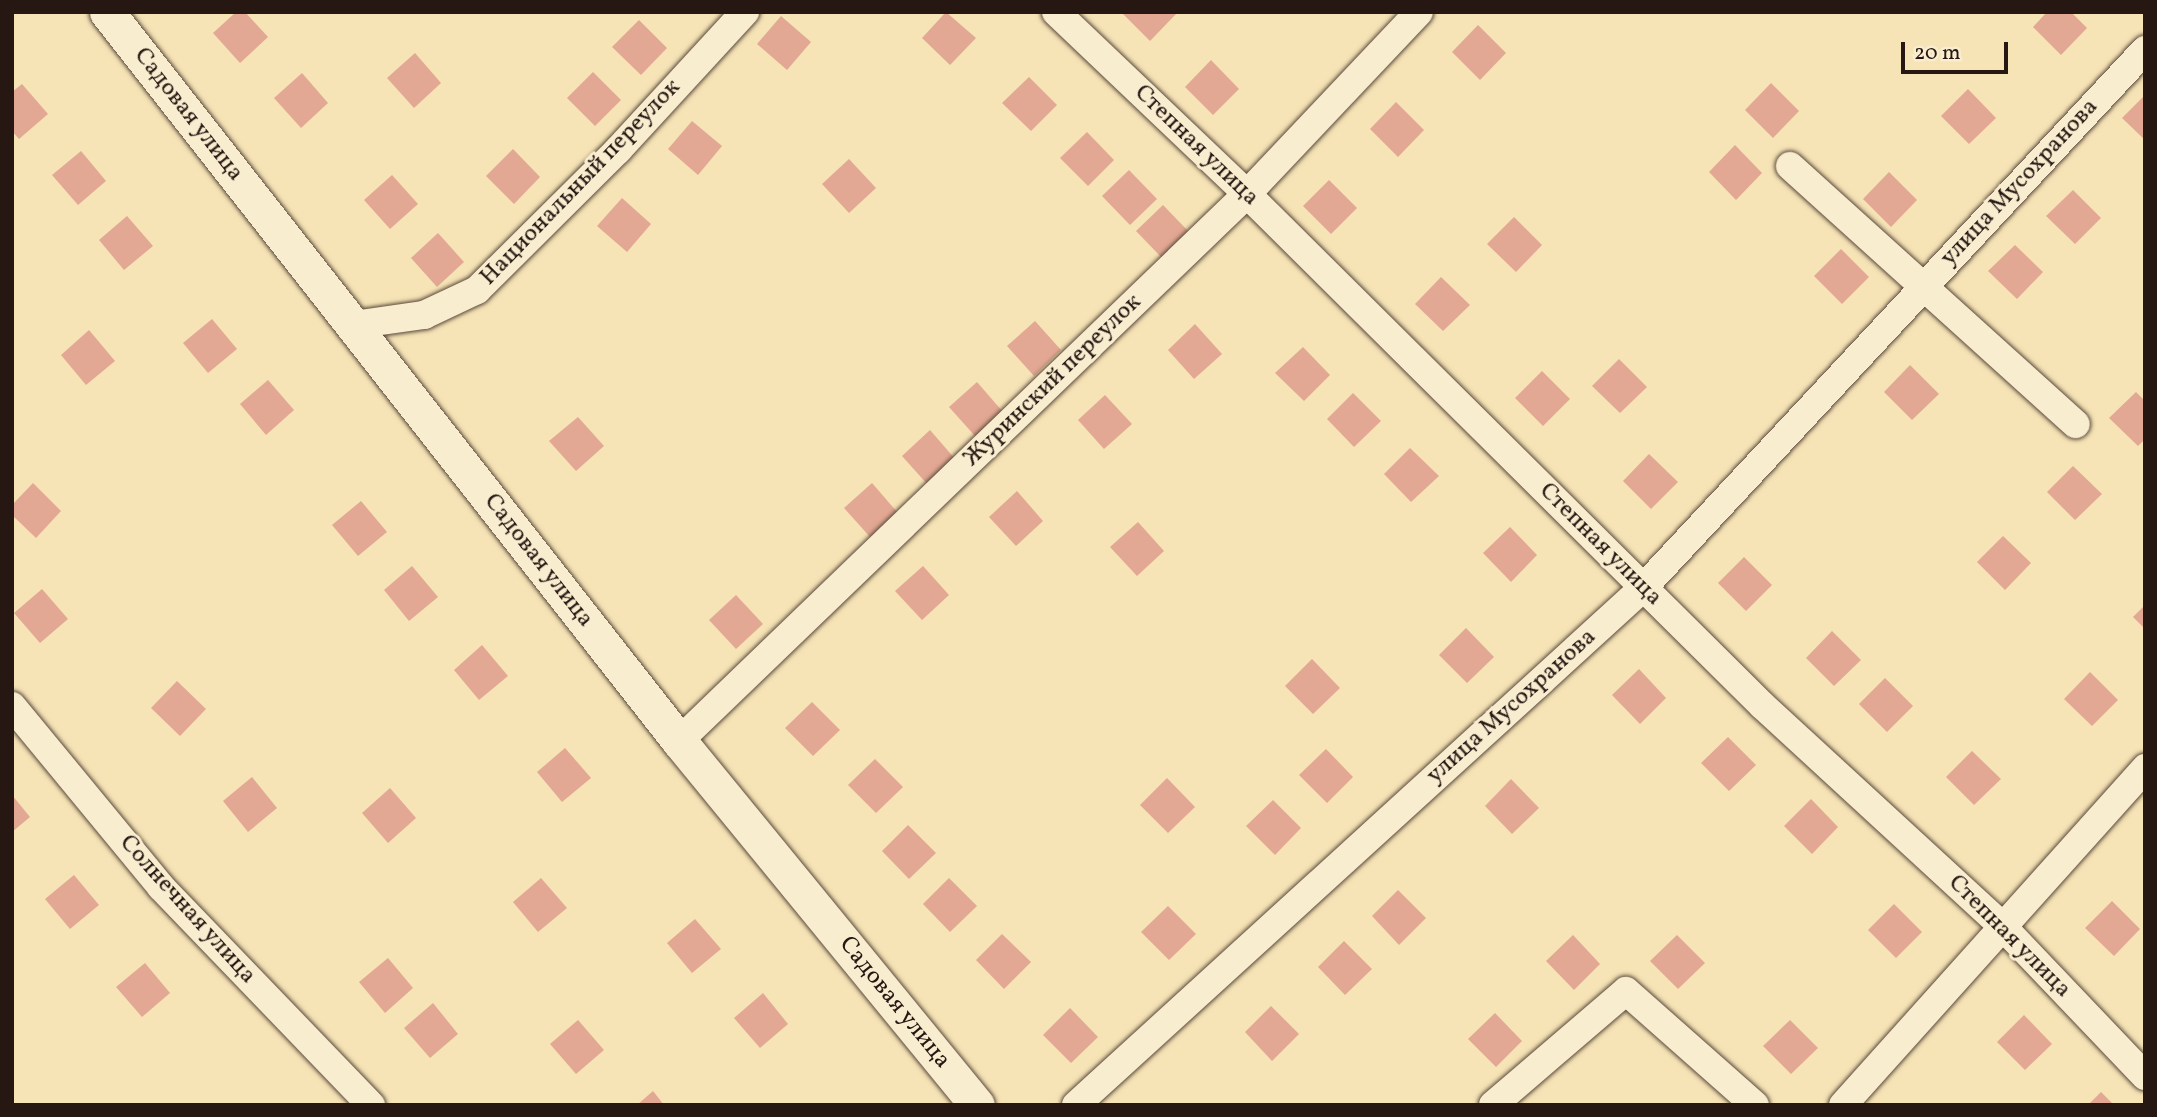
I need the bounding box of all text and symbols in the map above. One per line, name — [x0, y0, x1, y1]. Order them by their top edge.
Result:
scale bar — [1905, 28, 2012, 72]
text: 20 m — [1914, 39, 1960, 68]
street label: Садовая улица — [127, 42, 249, 188]
street label: Национальный переулок — [475, 74, 687, 292]
street label: Степная улица — [1127, 79, 1265, 213]
street label: улица Мусохранова — [1935, 93, 2105, 273]
street label: Журинский переулок — [958, 289, 1148, 473]
street label: Степная улица — [1532, 477, 1668, 613]
street label: Садовая улица — [477, 488, 599, 634]
street label: улица Мусохранова — [1421, 623, 1603, 791]
street label: Солнечная улица — [112, 829, 262, 991]
street label: Степная улица — [1941, 869, 2077, 1005]
street label: Садовая улица — [832, 931, 956, 1075]

